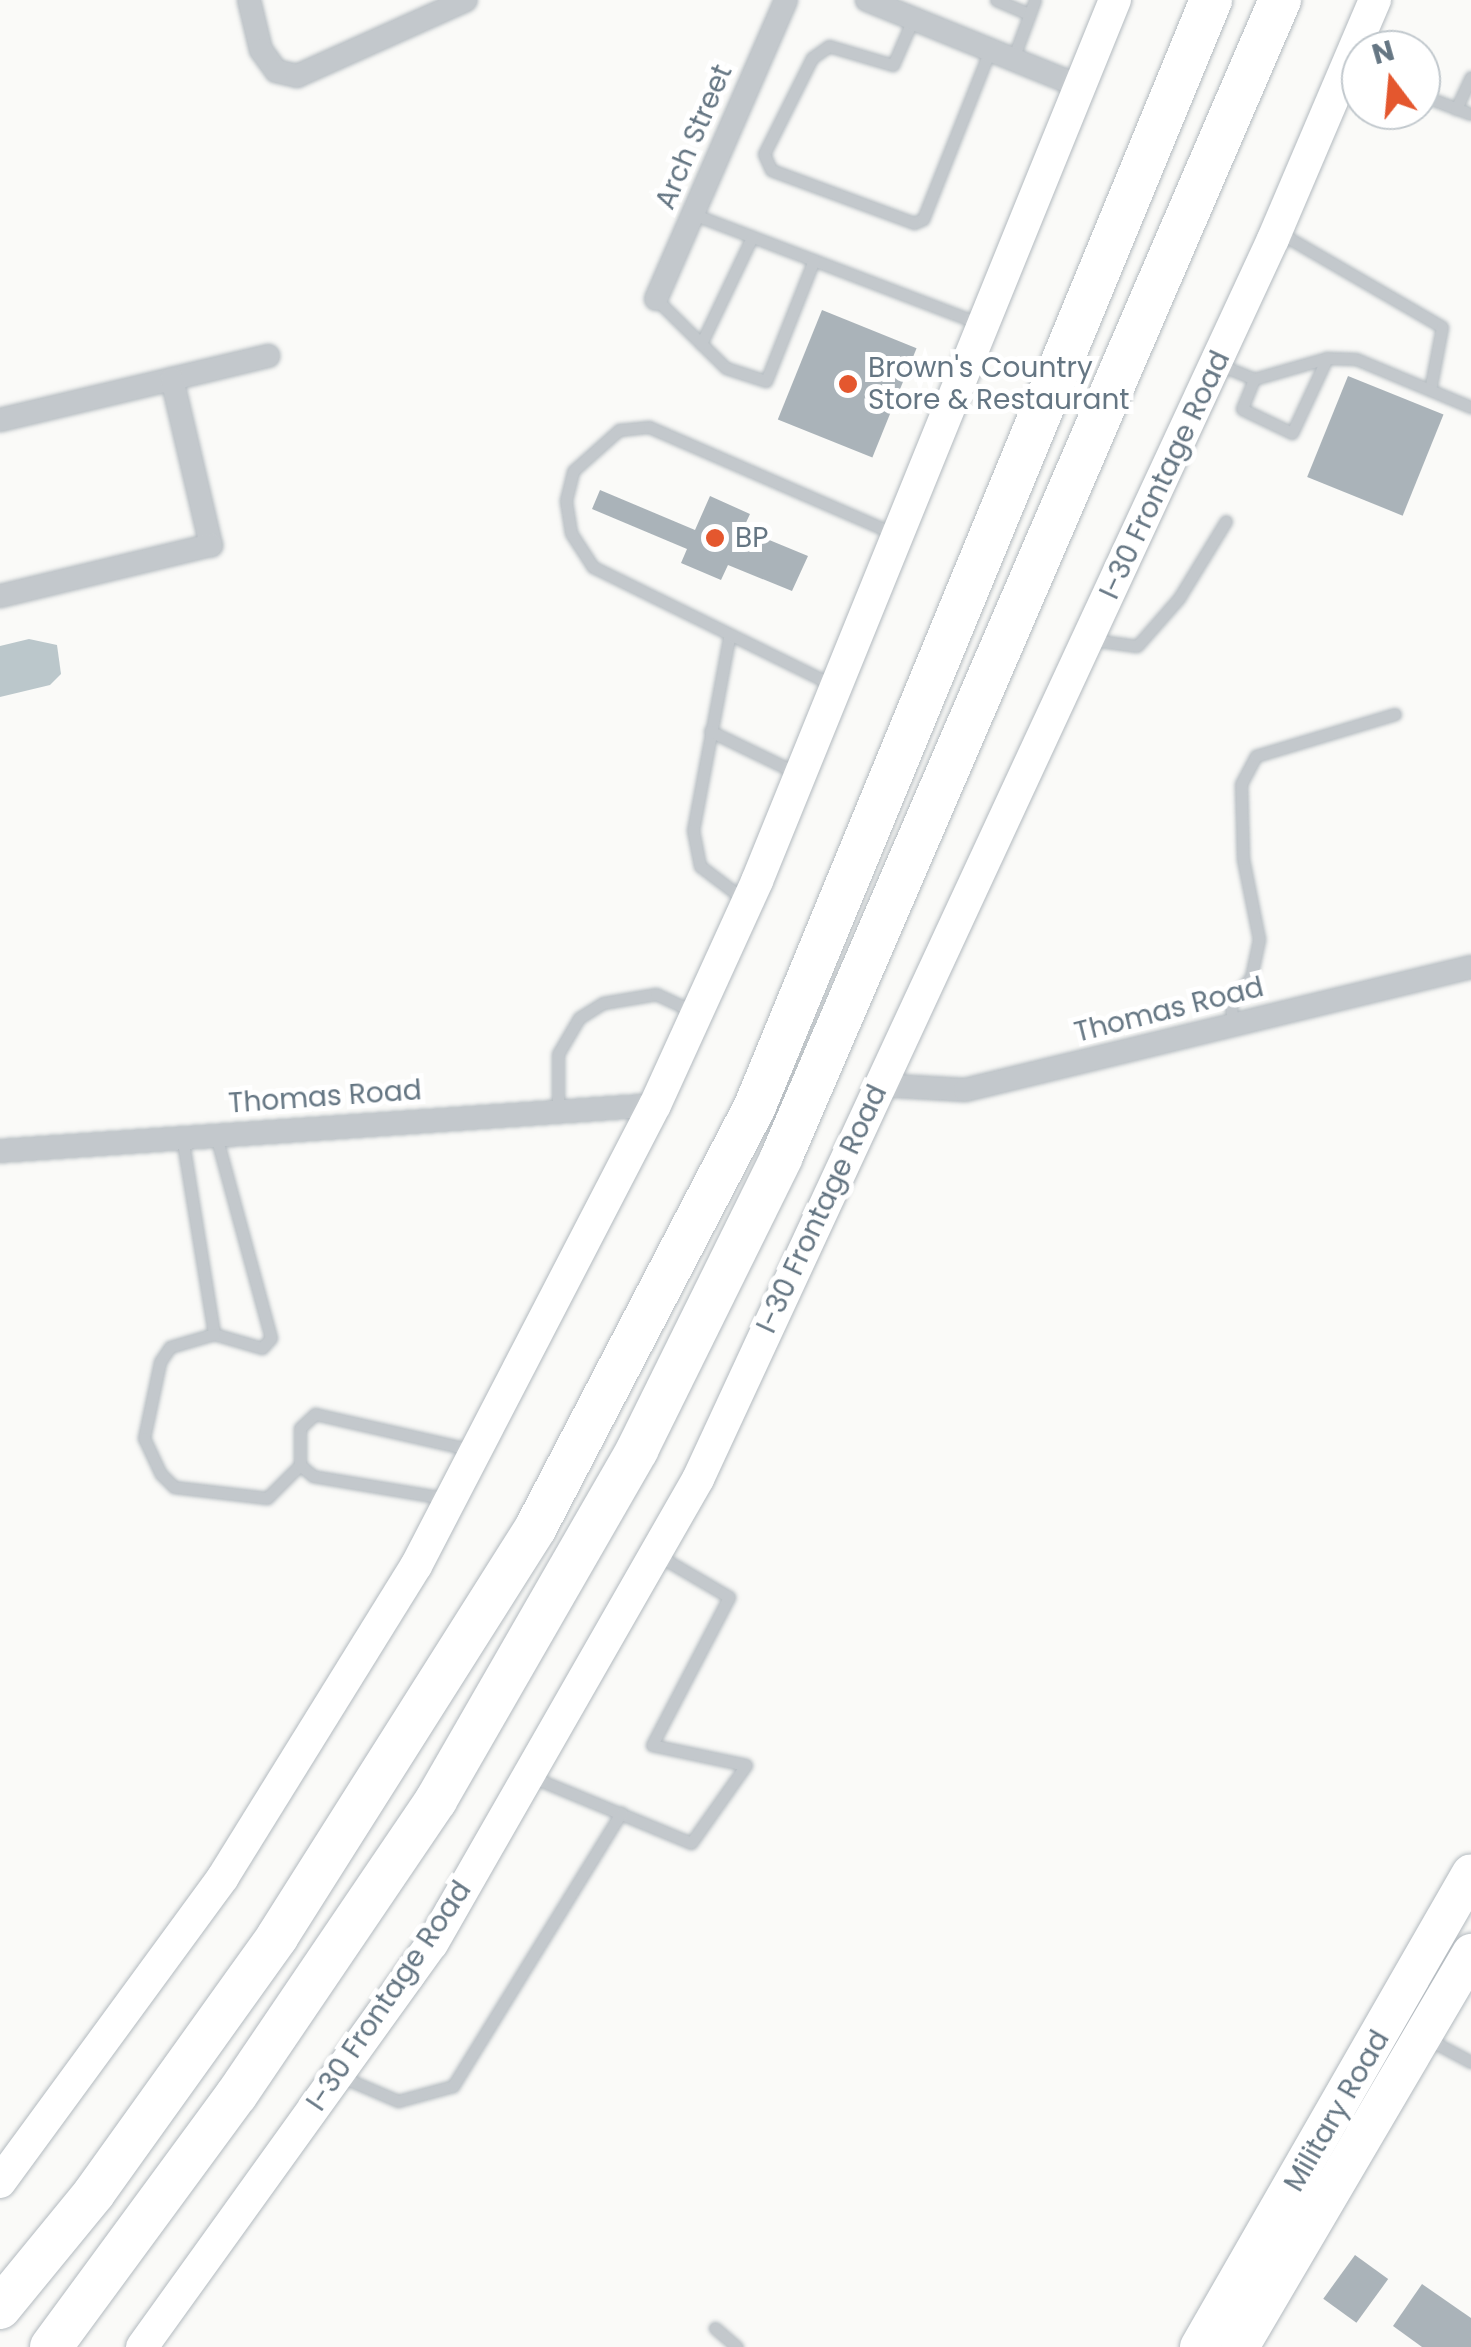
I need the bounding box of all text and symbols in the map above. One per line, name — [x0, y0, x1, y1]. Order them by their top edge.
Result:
north arrow — [1341, 30, 1441, 130]
text: N — [1368, 31, 1399, 74]
street label: Arch Street — [649, 60, 739, 214]
street label: I-30 Frontage Road — [1093, 346, 1237, 604]
place label: Brown's Country Store & Restaurant — [868, 351, 1130, 417]
marker: Brown's Country Store & Restaurant — [837, 373, 859, 395]
place label: BP — [735, 521, 768, 555]
marker: BP — [704, 527, 726, 549]
street label: Thomas Road — [1071, 970, 1267, 1050]
street label: Thomas Road — [227, 1073, 423, 1121]
street label: I-30 Frontage Road — [750, 1080, 894, 1338]
street label: I-30 Frontage Road — [300, 1875, 478, 2117]
street label: Military Road — [1277, 2024, 1397, 2198]

